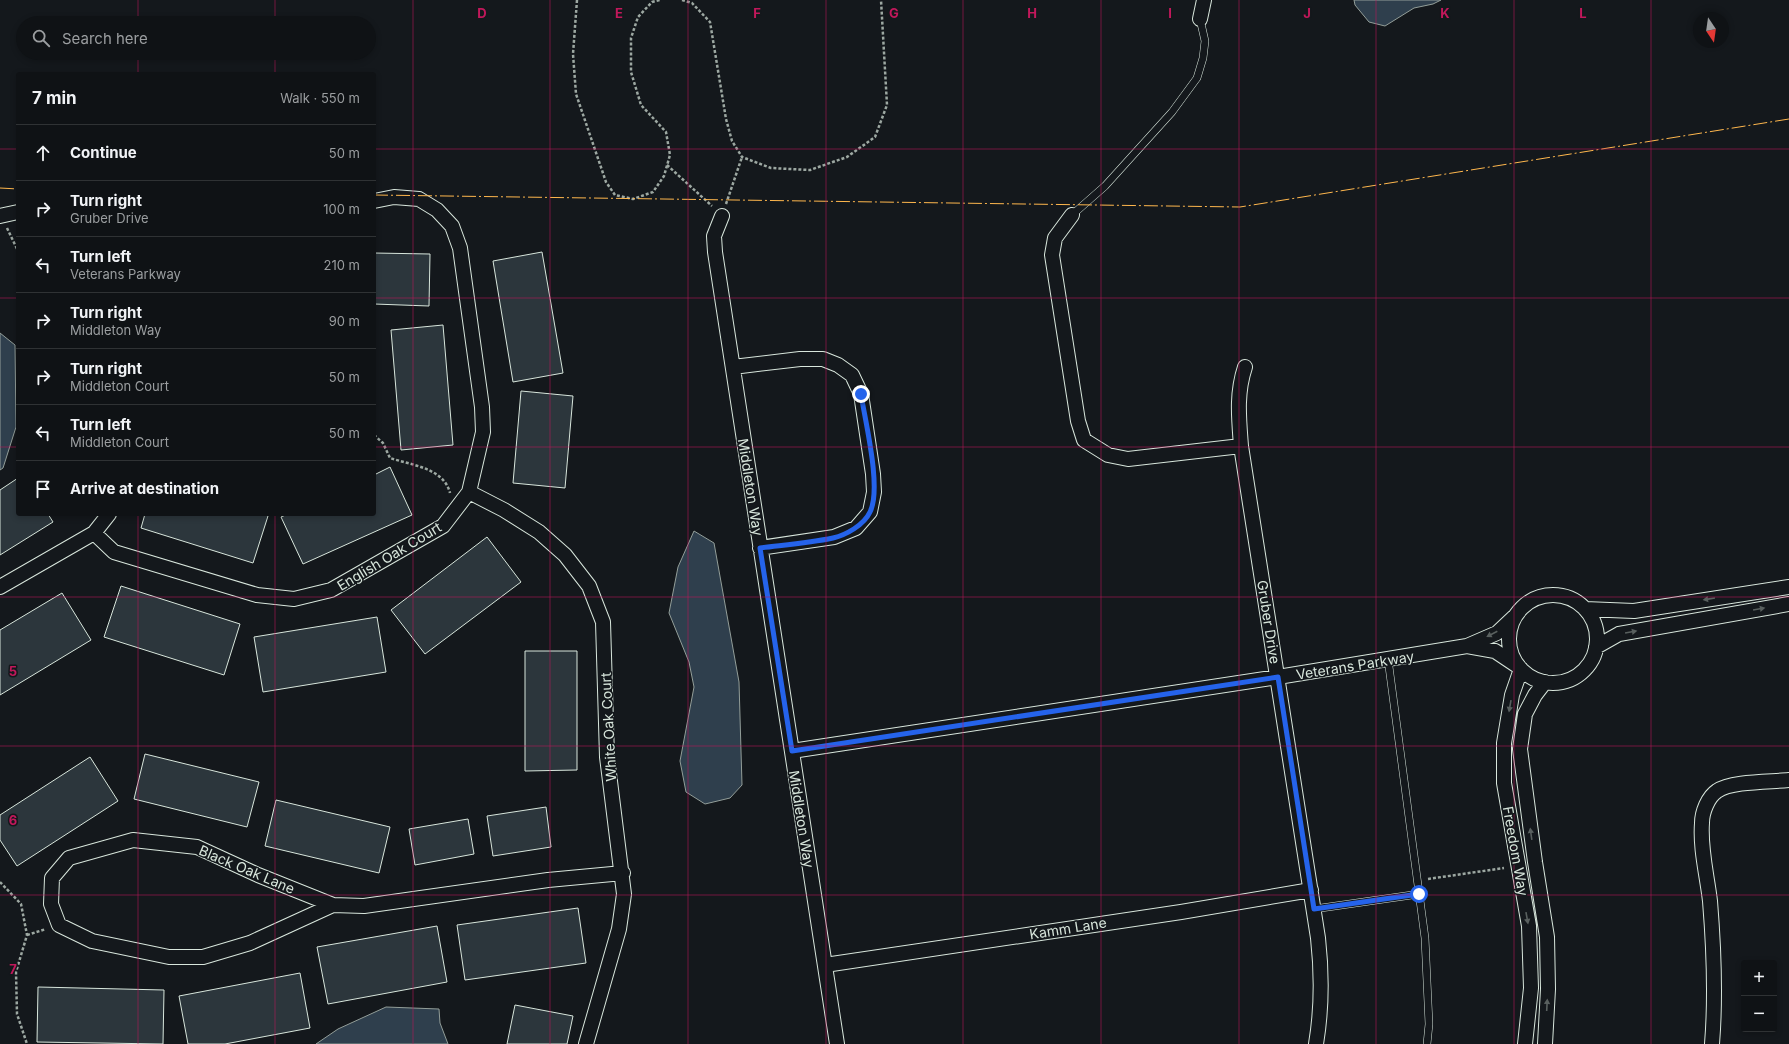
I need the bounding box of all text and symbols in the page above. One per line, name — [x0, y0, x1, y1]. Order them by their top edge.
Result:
text: D — [477, 5, 487, 21]
text: E — [615, 5, 623, 21]
text: F — [753, 5, 761, 21]
text: G — [889, 5, 899, 21]
text: H — [1027, 5, 1037, 21]
text: I — [1168, 5, 1172, 21]
text: J — [1303, 5, 1311, 21]
text: K — [1440, 5, 1450, 21]
text: L — [1579, 5, 1587, 21]
north arrow — [1693, 12, 1729, 48]
search box — [16, 16, 376, 60]
icon: search — [30, 27, 52, 49]
text: Search here — [62, 29, 148, 48]
text: 7 min — [32, 88, 77, 108]
text: Walk · 550 m — [280, 90, 360, 106]
icon: ahead — [32, 142, 54, 164]
text: Continue — [70, 143, 137, 162]
text: 50 m — [329, 145, 360, 161]
text: Turn right — [70, 191, 142, 210]
icon: right — [32, 198, 54, 220]
text: 100 m — [323, 201, 360, 217]
text: Gruber Drive — [70, 210, 149, 226]
text: Turn left — [70, 247, 131, 266]
icon: left — [32, 254, 54, 276]
text: 210 m — [324, 257, 360, 273]
text: Veterans Parkway — [70, 266, 181, 282]
text: Turn right — [70, 303, 142, 322]
icon: right — [32, 310, 54, 332]
text: 90 m — [329, 313, 360, 329]
text: Middleton Way — [70, 322, 161, 338]
text: Turn right — [70, 359, 142, 378]
icon: right — [32, 366, 54, 388]
text: 50 m — [329, 369, 360, 385]
text: Middleton Court — [70, 378, 169, 394]
route end — [852, 385, 870, 403]
text: Turn left — [70, 415, 131, 434]
icon: left — [32, 422, 54, 444]
text: 50 m — [329, 425, 360, 441]
text: Middleton Court — [70, 434, 169, 450]
street label: Middleton Way — [735, 437, 767, 537]
icon: arrive — [32, 478, 54, 500]
text: Arrive at destination — [70, 479, 219, 498]
street label: English Oak Court — [334, 518, 445, 594]
street label: Gruber Drive — [1254, 579, 1284, 665]
one-way arrow — [1703, 596, 1715, 602]
one-way arrow — [1753, 606, 1765, 612]
one-way arrow — [1625, 628, 1637, 634]
one-way arrow — [1486, 631, 1498, 637]
street label: Veterans Parkway — [1295, 647, 1415, 683]
text: 5 — [9, 663, 17, 679]
street label: White Oak Court — [597, 672, 619, 782]
one-way arrow — [1507, 700, 1513, 712]
street label: Middleton Way — [786, 769, 818, 869]
street label: Freedom Way — [1500, 805, 1532, 897]
text: 6 — [9, 812, 17, 828]
one-way arrow — [1528, 828, 1534, 840]
street label: Black Oak Lane — [197, 841, 297, 897]
route start — [1410, 885, 1428, 903]
one-way arrow — [1524, 912, 1530, 924]
street label: Kamm Lane — [1028, 914, 1108, 942]
map controls — [1741, 960, 1777, 1032]
button: + — [1741, 960, 1777, 996]
text: 7 — [9, 961, 17, 977]
button: − — [1741, 996, 1777, 1032]
one-way arrow — [1544, 999, 1551, 1011]

